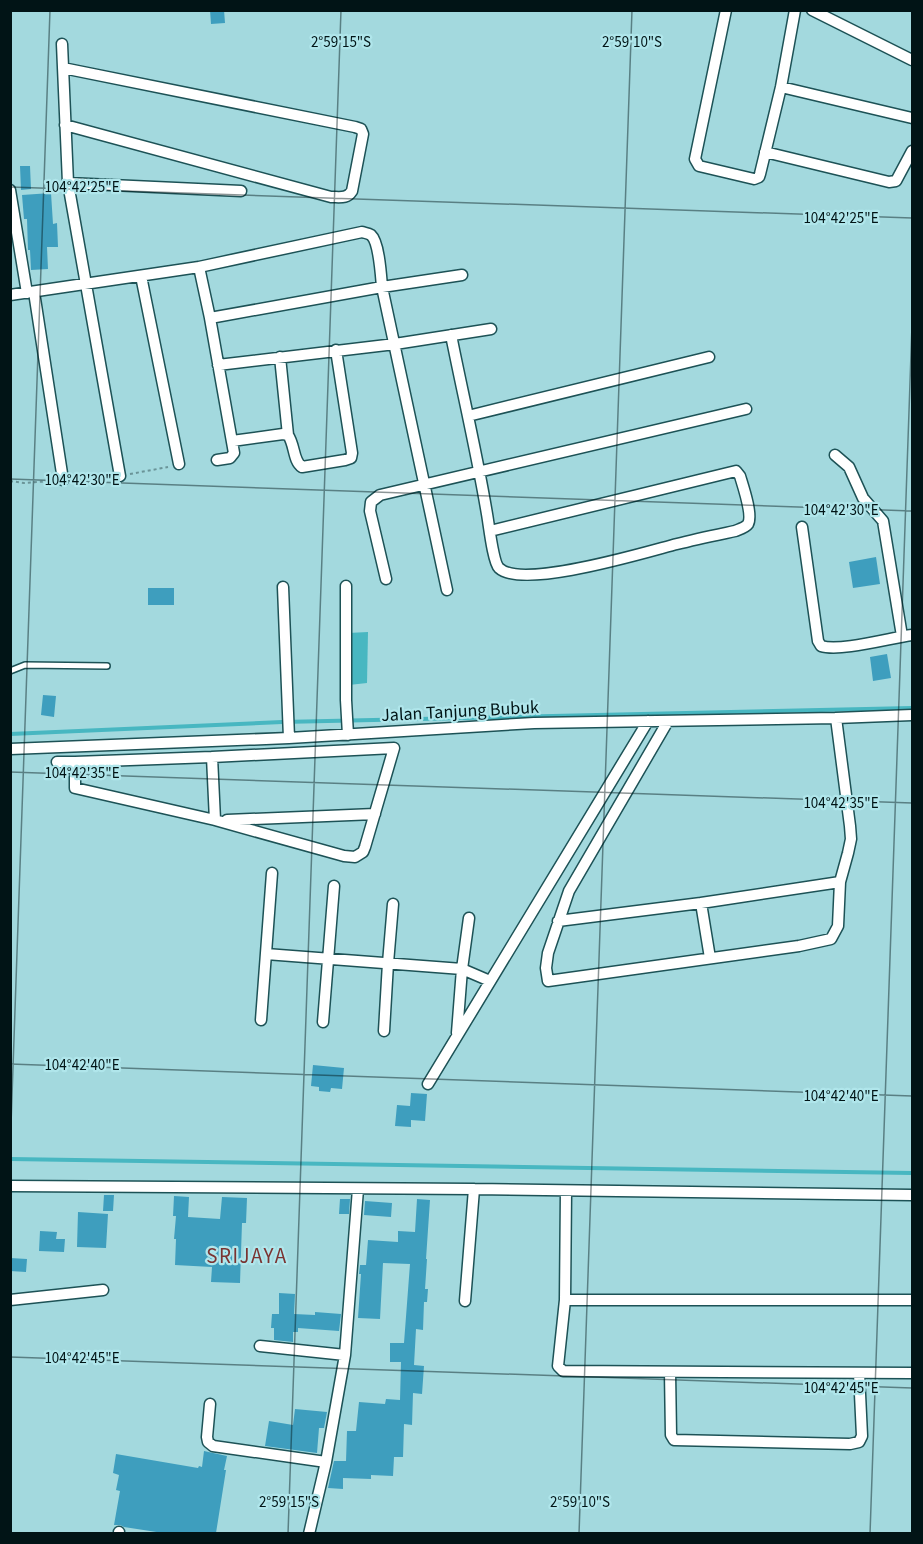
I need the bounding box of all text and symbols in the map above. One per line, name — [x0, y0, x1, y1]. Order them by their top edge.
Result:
text: 2°59'15"S — [311, 32, 371, 53]
text: 2°59'10"S — [602, 32, 662, 53]
text: 104°42'25"E — [44, 177, 120, 198]
text: 104°42'25"E — [803, 208, 879, 229]
text: 104°42'30"E — [44, 470, 120, 491]
text: 104°42'30"E — [803, 500, 879, 521]
street label: Jalan Tanjung Bubuk — [381, 695, 540, 728]
text: 104°42'35"E — [44, 763, 120, 784]
text: 104°42'35"E — [803, 793, 879, 814]
text: 104°42'40"E — [44, 1055, 120, 1076]
text: 104°42'40"E — [803, 1086, 879, 1107]
district label: SRIJAYA — [206, 1241, 288, 1271]
text: 104°42'45"E — [44, 1348, 120, 1369]
text: 104°42'45"E — [803, 1378, 879, 1399]
text: 2°59'15"S — [259, 1492, 319, 1513]
text: 2°59'10"S — [550, 1492, 610, 1513]

